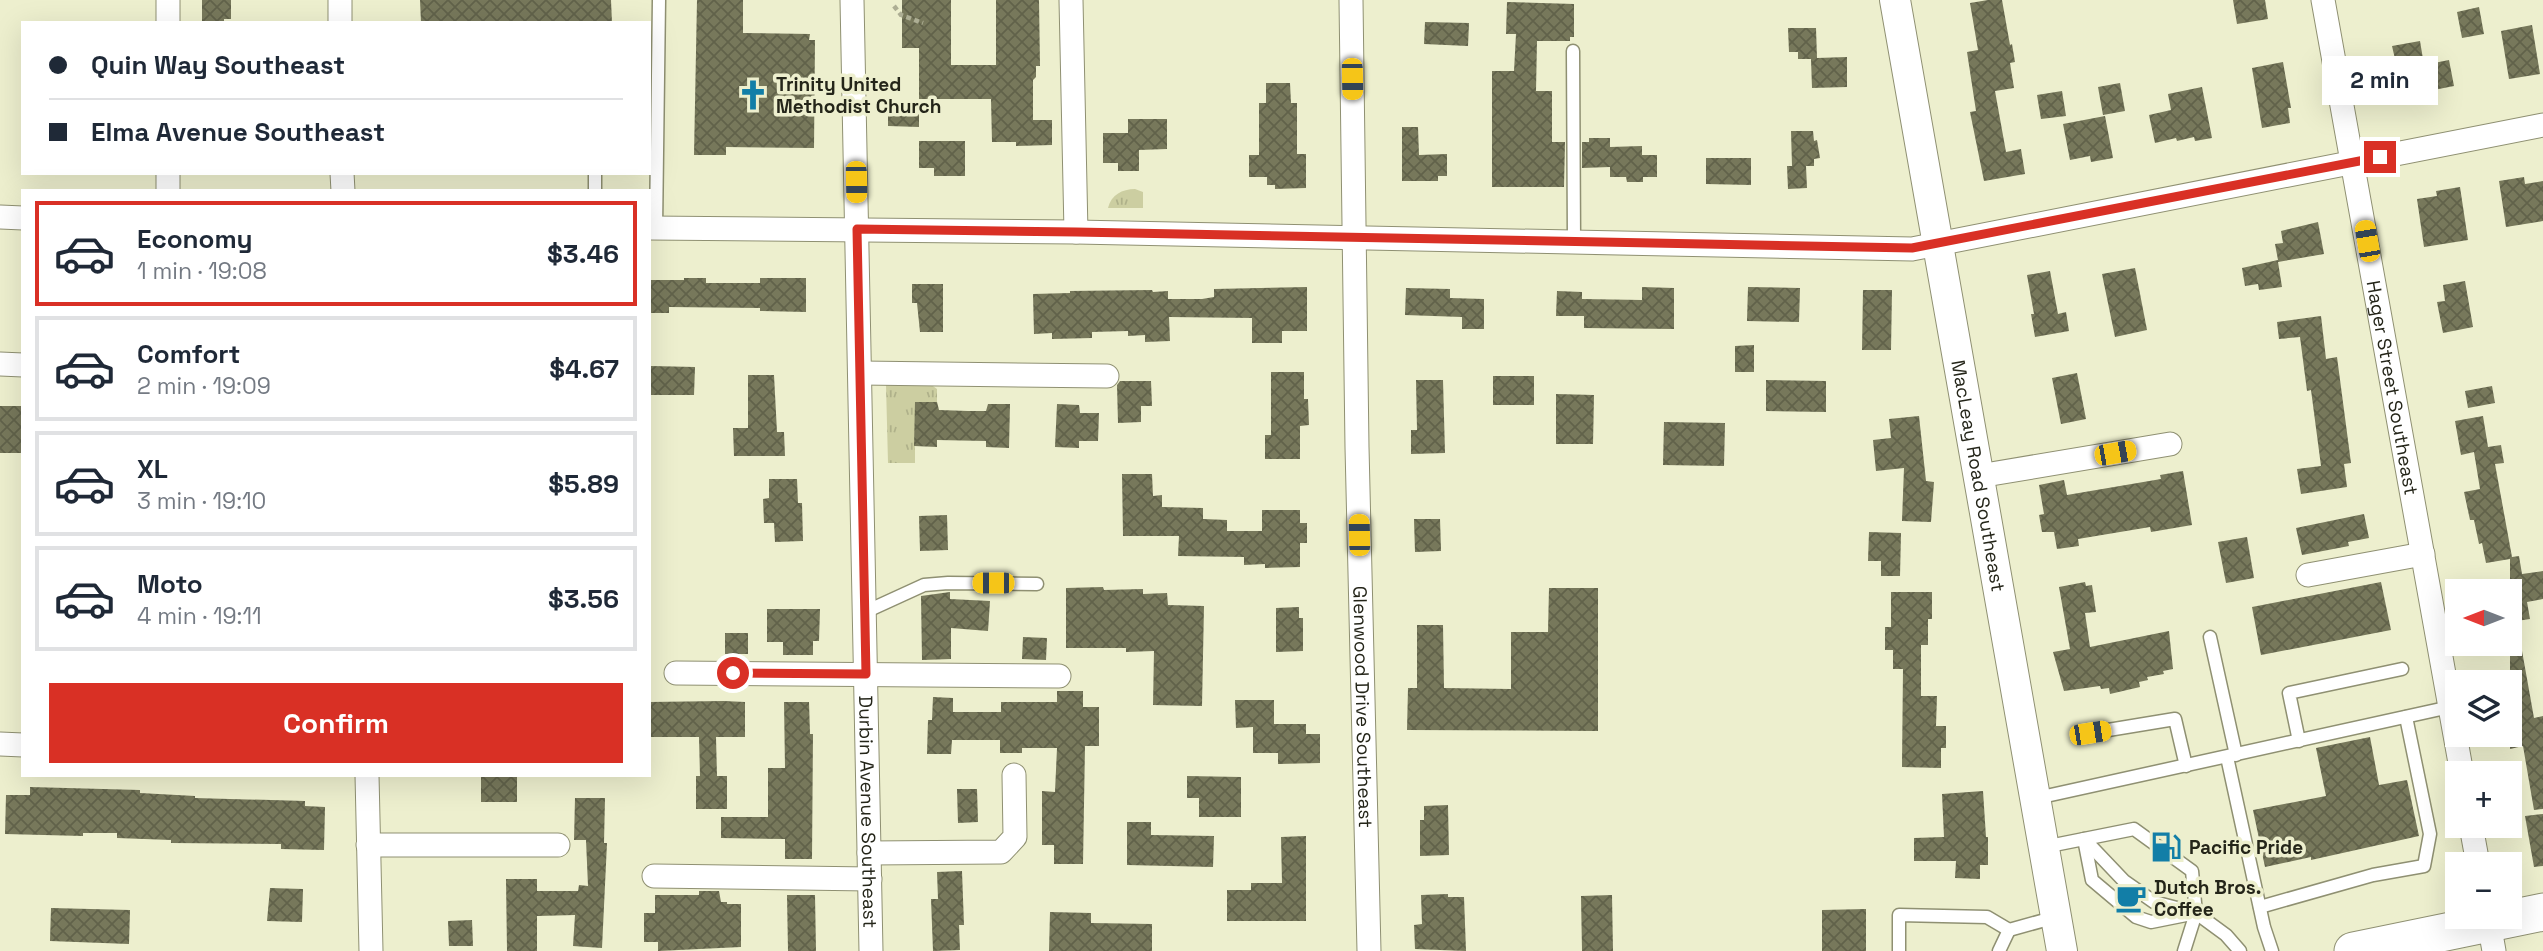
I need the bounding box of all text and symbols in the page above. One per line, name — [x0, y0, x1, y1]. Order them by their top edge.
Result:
text: Quin Way Southeast — [91, 48, 345, 82]
callout: 2 min — [2322, 55, 2438, 104]
car — [1342, 58, 1363, 100]
text: 2 min — [2350, 65, 2410, 95]
place label: Trinity United Methodist Church — [776, 72, 941, 119]
church icon: Trinity United Methodist Church — [736, 78, 770, 112]
text: Elma Avenue Southeast — [91, 115, 385, 149]
route end — [2364, 141, 2396, 173]
car — [846, 161, 867, 203]
car — [2354, 218, 2381, 264]
icon: car — [53, 222, 116, 285]
text: Economy — [137, 222, 253, 256]
text: $3.46 — [547, 237, 619, 271]
text: 1 min · 19:08 — [137, 256, 267, 286]
street label: Hager Street Southeast — [2361, 278, 2424, 497]
icon: car — [53, 337, 116, 400]
text: Comfort — [137, 337, 240, 371]
text: $4.67 — [549, 352, 619, 386]
street label: MacLeay Road Southeast — [1946, 358, 2011, 594]
text: 2 min · 19:09 — [137, 371, 271, 401]
car — [2093, 439, 2138, 467]
icon: car — [53, 452, 116, 515]
text: XL — [137, 452, 168, 486]
text: $5.89 — [548, 467, 619, 501]
text: 3 min · 19:10 — [137, 486, 266, 516]
car — [1349, 514, 1370, 556]
icon: car — [53, 567, 116, 630]
text: Moto — [137, 567, 203, 601]
car — [973, 573, 1015, 594]
north arrow — [2445, 579, 2522, 656]
map controls — [2445, 579, 2522, 929]
text: $3.56 — [548, 582, 619, 616]
street label: Glenwood Drive Southeast — [1348, 586, 1379, 828]
text: 4 min · 19:11 — [137, 601, 262, 631]
route start — [717, 657, 749, 689]
button: layers — [2445, 670, 2522, 747]
button: Confirm — [49, 683, 623, 763]
street label: Durbin Avenue Southeast — [853, 695, 883, 928]
car — [2068, 719, 2113, 747]
button: + — [2445, 761, 2522, 838]
fuel station icon: Pacific Pride — [2149, 830, 2183, 864]
place label: Pacific Pride — [2189, 835, 2303, 860]
button: − — [2445, 852, 2522, 929]
place label: Dutch Bros. Coffee — [2154, 875, 2261, 922]
cafe icon: Dutch Bros. Coffee — [2114, 881, 2148, 915]

